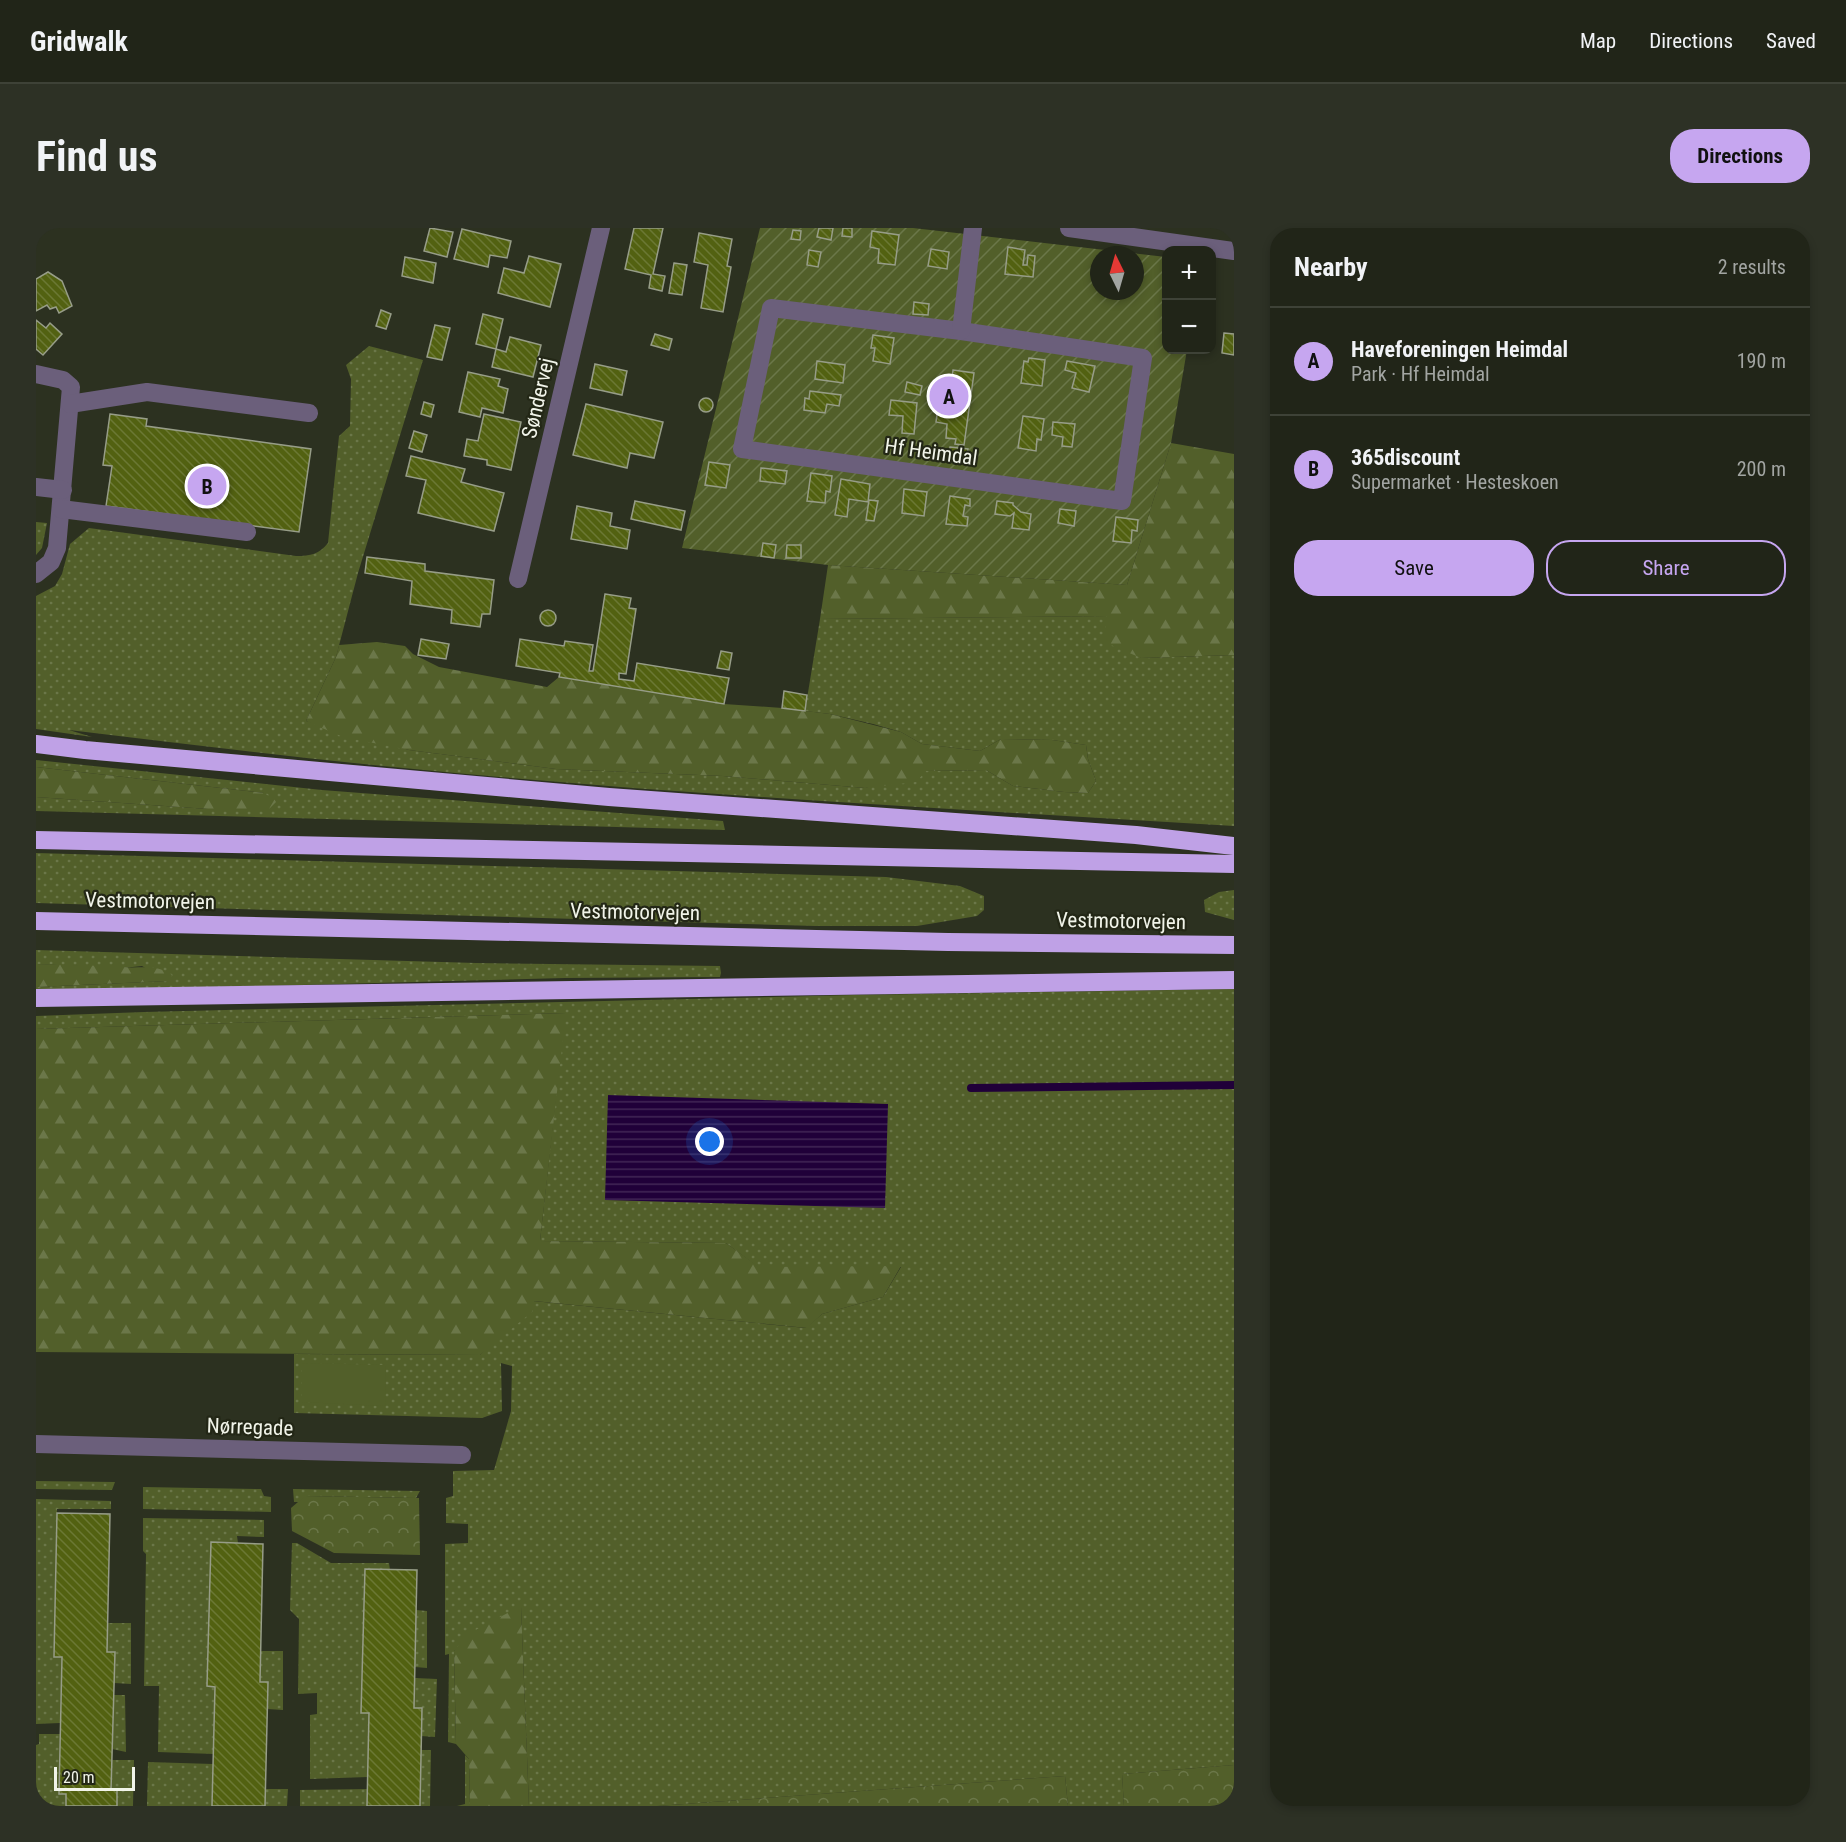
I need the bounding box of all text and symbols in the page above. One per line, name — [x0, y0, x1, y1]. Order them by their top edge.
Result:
text: Gridwalk — [30, 25, 128, 58]
text: Map — [1580, 29, 1616, 53]
text: Directions — [1649, 29, 1733, 53]
text: Saved — [1766, 29, 1816, 53]
button: Directions — [1670, 129, 1810, 183]
text: Find us — [36, 132, 157, 181]
north arrow — [1090, 246, 1144, 300]
map controls — [1162, 246, 1216, 354]
button: + — [1162, 246, 1216, 300]
text: Nearby — [1294, 252, 1368, 282]
text: 2 results — [1718, 255, 1786, 279]
button: − — [1162, 300, 1216, 354]
text: Haveforeningen Heimdal — [1351, 337, 1568, 362]
text: A — [1308, 349, 1319, 373]
text: 190 m — [1737, 349, 1786, 373]
street label: Søndervej — [517, 355, 559, 441]
text: Park · Hf Heimdal — [1351, 362, 1490, 386]
pin: A — [930, 374, 968, 418]
street label: Hf Heimdal — [883, 434, 979, 470]
text: 365discount — [1351, 445, 1460, 470]
text: B — [1308, 457, 1319, 481]
text: 200 m — [1737, 457, 1786, 481]
pin: B — [188, 464, 226, 508]
text: Supermarket · Hesteskoen — [1351, 470, 1559, 494]
button: Save — [1294, 540, 1534, 596]
button: Share — [1546, 540, 1786, 596]
street label: Vestmotorvejen — [85, 888, 215, 914]
street label: Vestmotorvejen — [570, 899, 700, 925]
street label: Vestmotorvejen — [1056, 908, 1186, 934]
your location — [695, 1127, 724, 1156]
street label: Nørregade — [206, 1413, 294, 1441]
scale bar — [54, 1764, 135, 1792]
text: 20 m — [63, 1768, 95, 1787]

